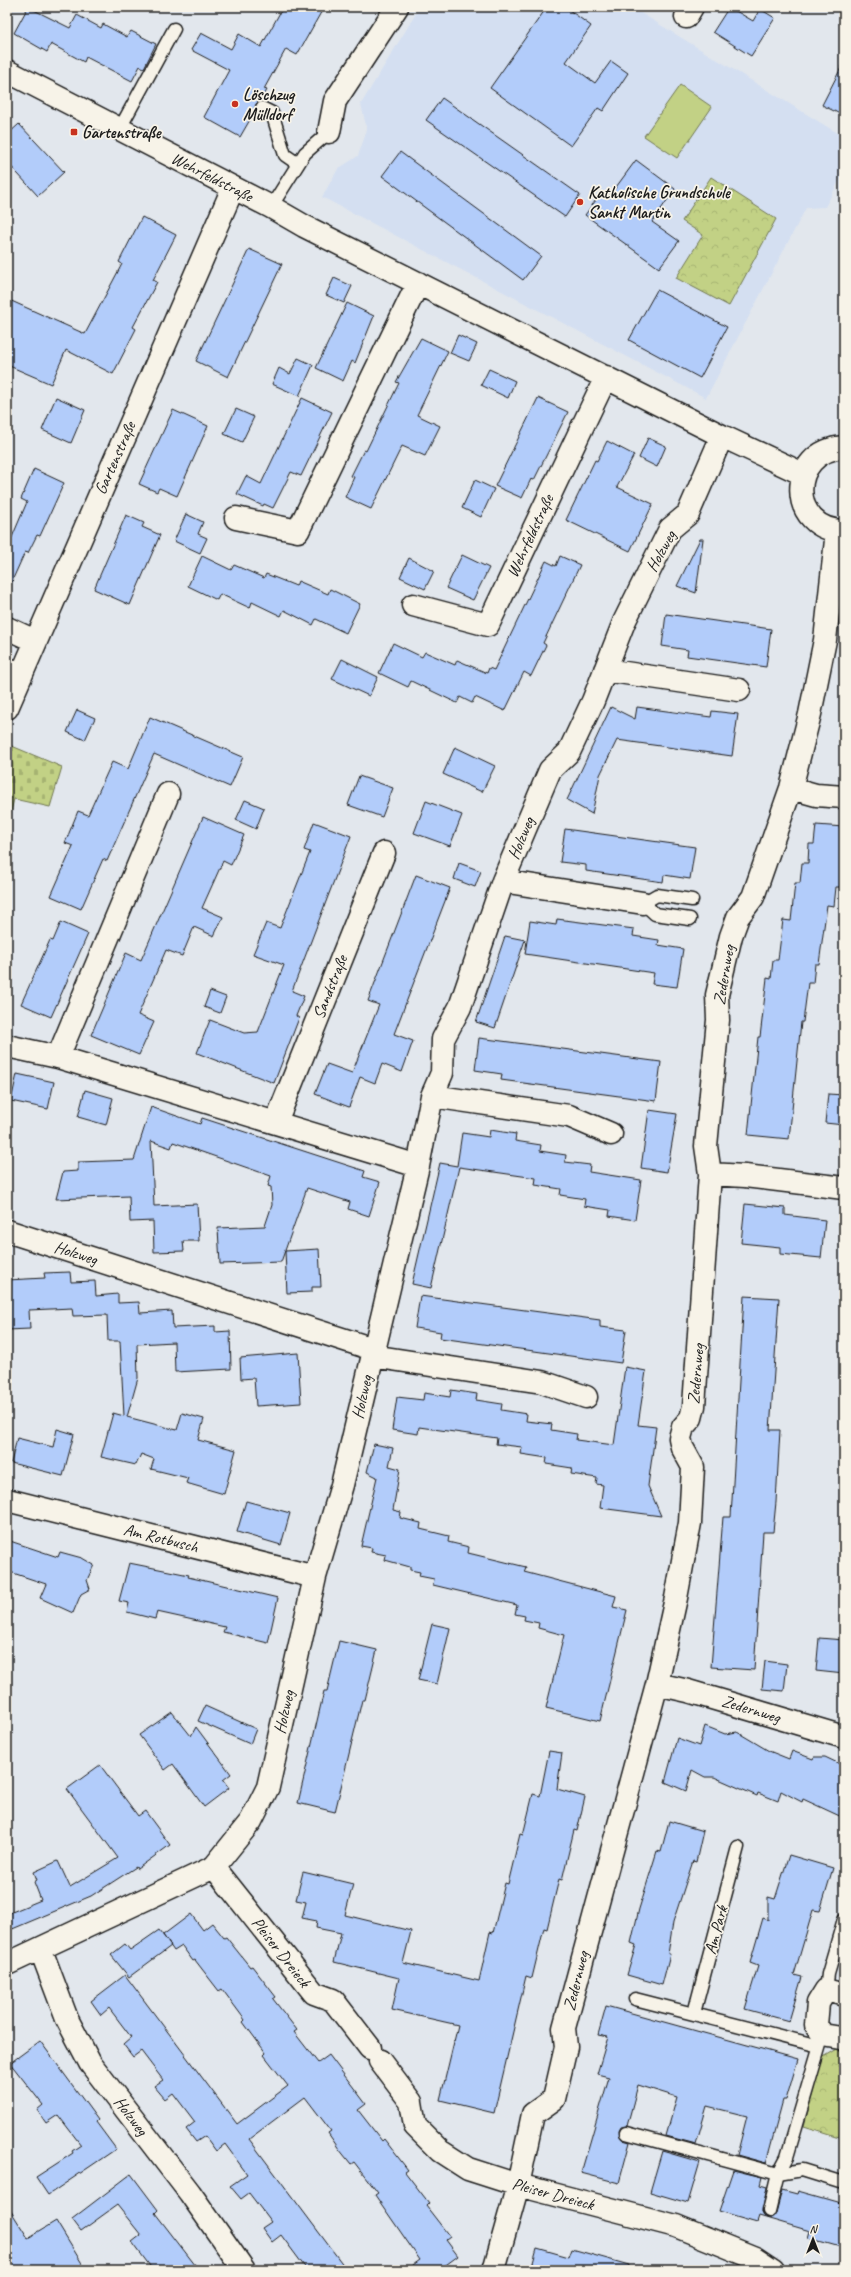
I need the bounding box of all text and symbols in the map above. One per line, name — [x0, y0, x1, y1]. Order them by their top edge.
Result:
place label: Löschzug Mülldorf — [243, 84, 296, 125]
marker: Löschzug Mülldorf — [230, 99, 240, 109]
place label: Gartenstraße — [82, 122, 163, 143]
marker: Gartenstraße — [69, 127, 79, 137]
street label: Wehrfeldstraße — [168, 147, 258, 207]
place label: Katholische Grundschule Sankt Martin — [588, 182, 732, 223]
marker: Katholische Grundschule Sankt Martin — [575, 197, 585, 207]
street label: Gartenstraße — [90, 417, 141, 498]
street label: Wehrfeldstraße — [502, 490, 559, 581]
street label: Holzweg — [641, 526, 681, 575]
street label: Holzweg — [503, 813, 540, 862]
street label: Zedernweg — [708, 942, 740, 1006]
street label: Sandstraße — [308, 951, 353, 1022]
street label: Holzweg — [52, 1236, 101, 1270]
street label: Zedernweg — [683, 1341, 709, 1405]
street label: Holzweg — [347, 1372, 377, 1421]
street label: Am Rotbusch — [122, 1519, 201, 1557]
street label: Holzweg — [269, 1687, 299, 1736]
street label: Zedernweg — [719, 1690, 785, 1728]
street label: Am Park — [699, 1902, 733, 1956]
street label: Pleiser Dreieck — [247, 1913, 316, 1993]
street label: Zedernweg — [559, 1947, 594, 2013]
street label: Holzweg — [109, 2092, 153, 2141]
street label: Pleiser Dreieck — [510, 2173, 598, 2215]
north arrow — [793, 2219, 833, 2259]
text: N — [810, 2222, 819, 2236]

